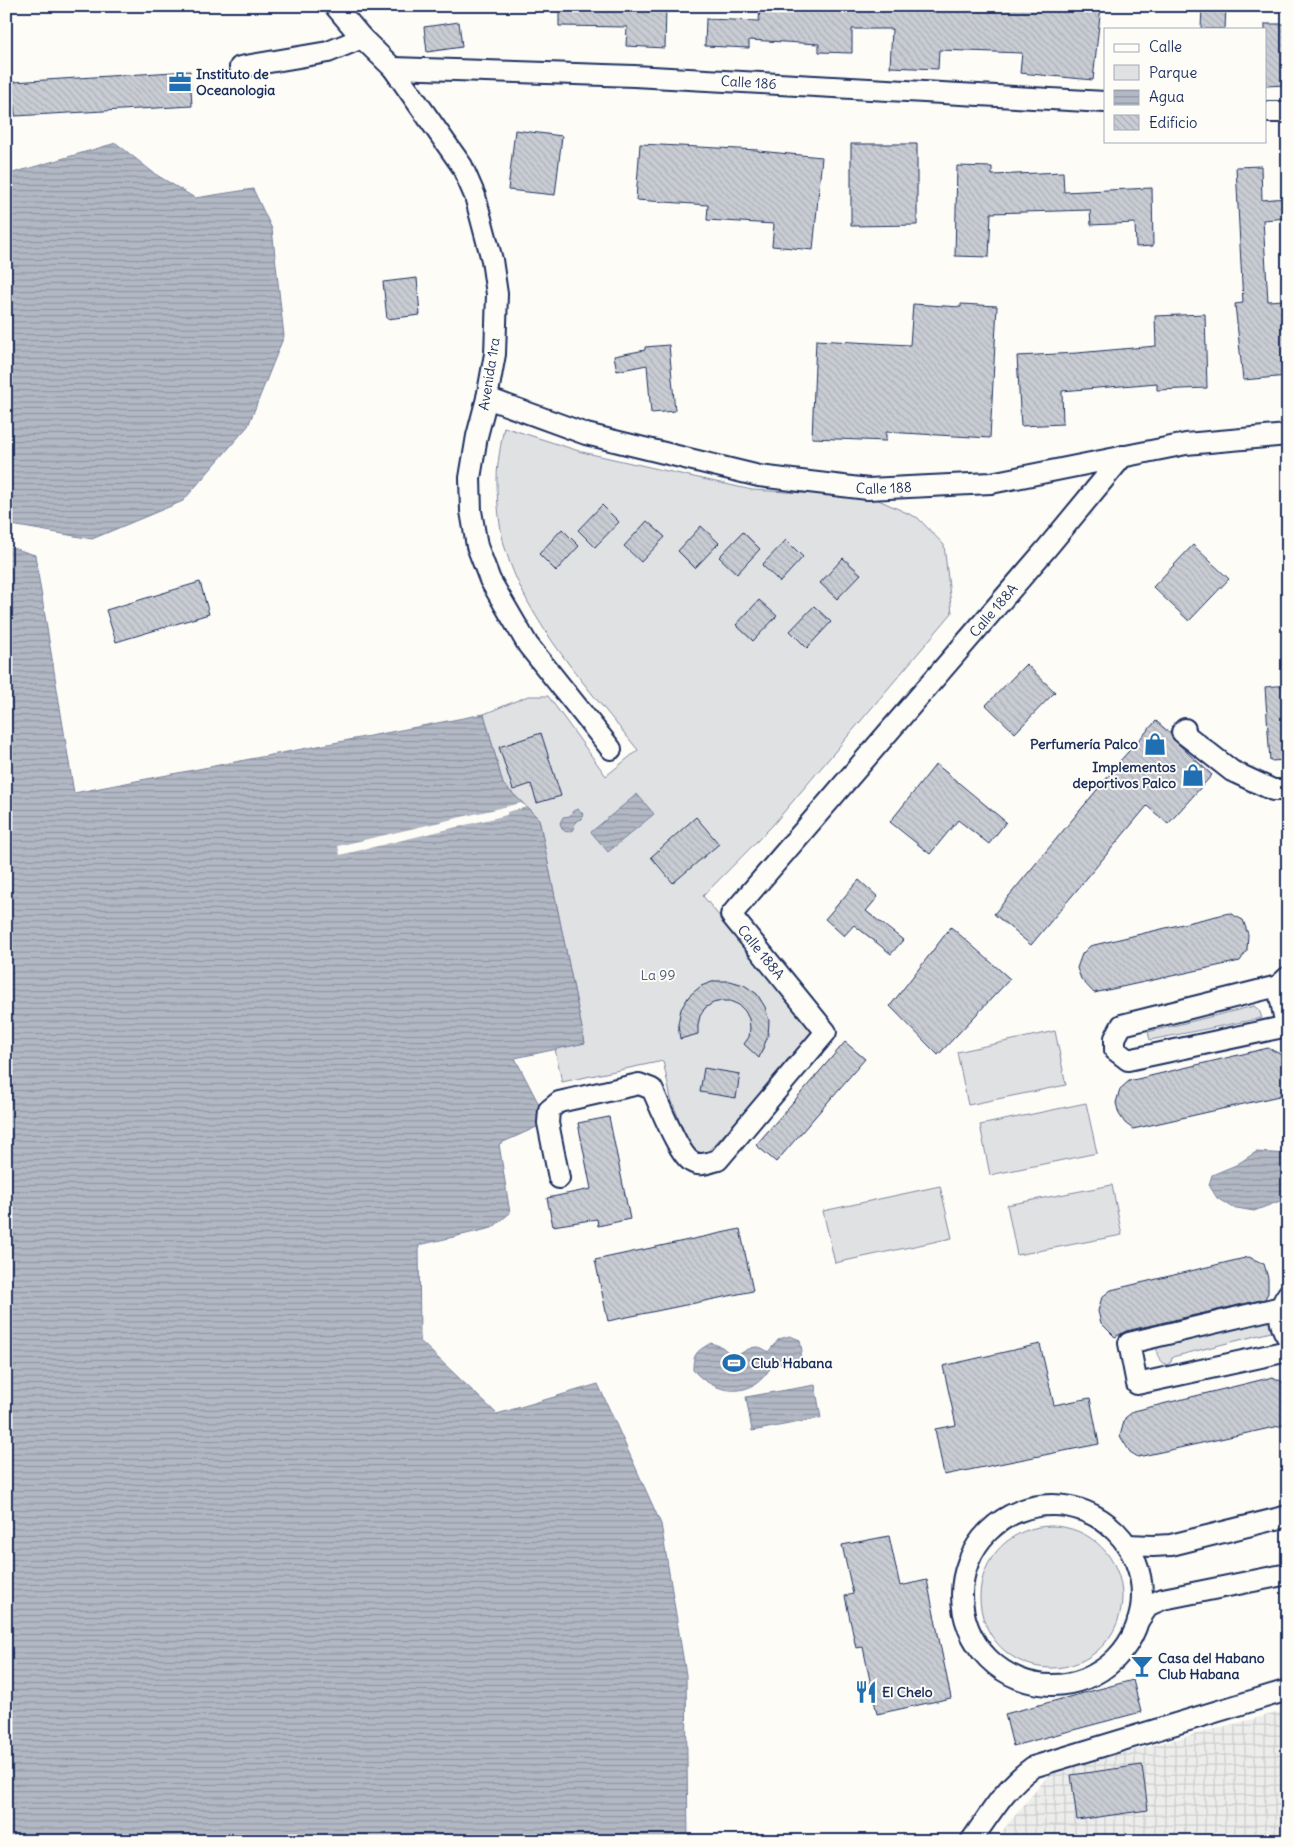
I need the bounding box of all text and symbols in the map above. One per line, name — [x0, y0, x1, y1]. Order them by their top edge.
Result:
legend — [1104, 28, 1266, 142]
text: Calle — [1149, 37, 1182, 56]
text: Parque — [1149, 63, 1197, 82]
place label: Instituto de Oceanologia — [196, 65, 275, 99]
office icon: Instituto de Oceanologia — [167, 69, 193, 95]
street label: Calle 186 — [720, 72, 777, 93]
text: Agua — [1149, 87, 1185, 106]
text: Edificio — [1149, 113, 1197, 132]
street label: Avenida 1ra — [474, 336, 504, 412]
street label: Calle 188 — [855, 478, 912, 498]
street label: Calle 188A — [965, 580, 1021, 641]
shop icon: Perfumería Palco — [1142, 731, 1168, 757]
place label: Perfumería Palco — [1030, 735, 1138, 753]
place label: Implementos deportivos Palco — [1072, 758, 1177, 792]
shop icon: Implementos deportivos Palco — [1180, 762, 1206, 788]
street label: Calle 188A — [734, 921, 788, 983]
park label: La 99 — [641, 966, 675, 984]
sports icon: Club Habana — [721, 1350, 747, 1376]
place label: Club Habana — [751, 1354, 832, 1372]
place label: Casa del Habano Club Habana — [1158, 1649, 1265, 1683]
bar icon: Casa del Habano Club Habana — [1129, 1653, 1155, 1679]
restaurant icon: El Chelo — [853, 1679, 879, 1705]
place label: El Chelo — [882, 1683, 933, 1701]

